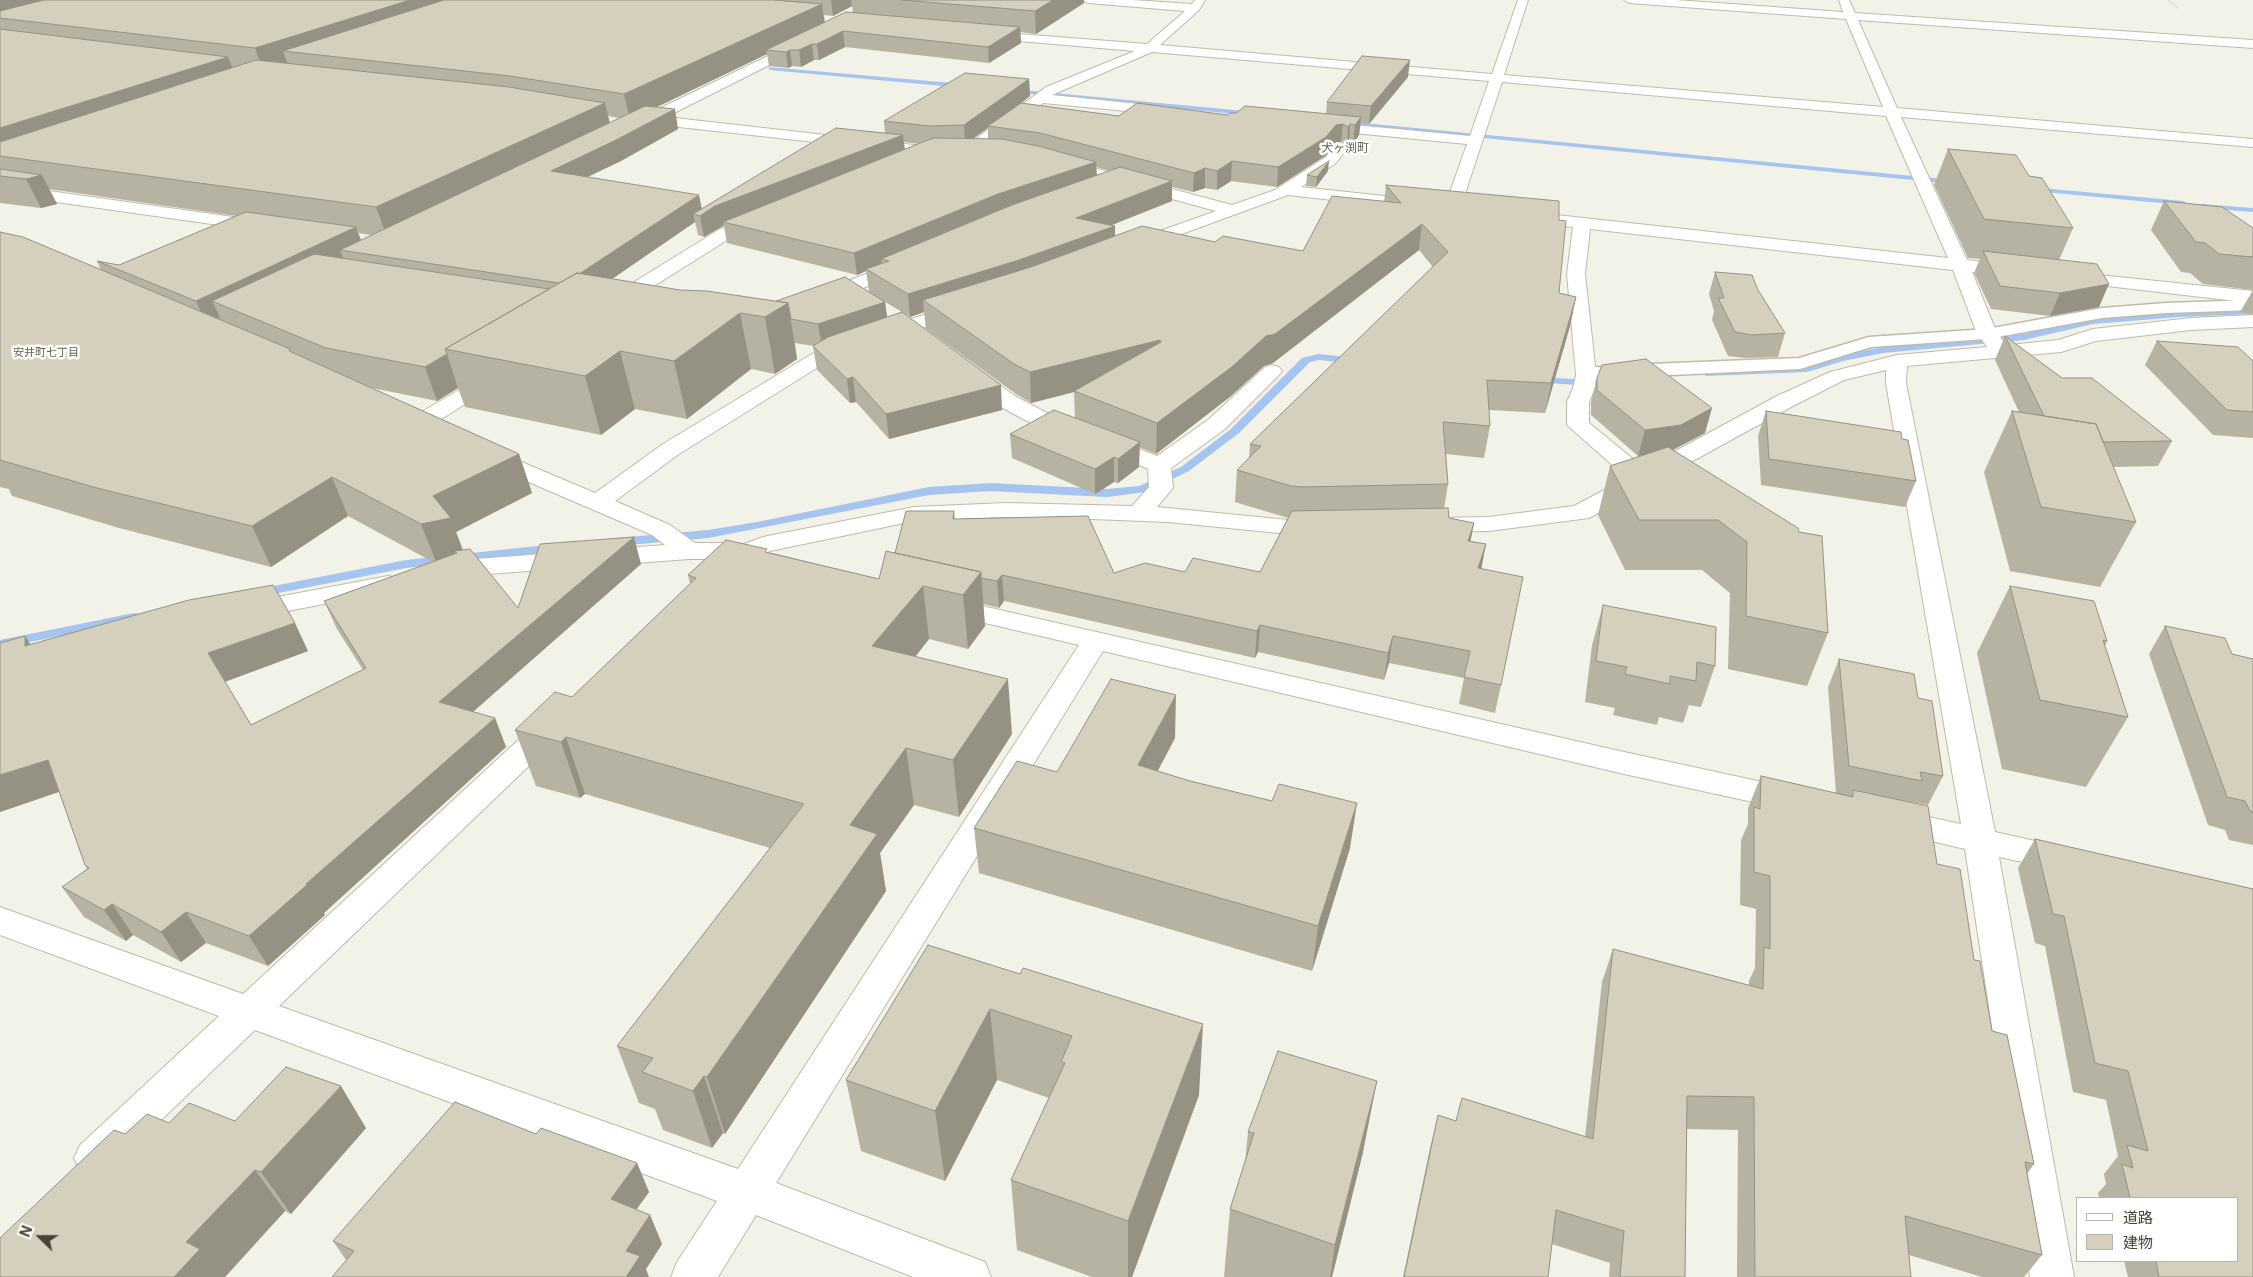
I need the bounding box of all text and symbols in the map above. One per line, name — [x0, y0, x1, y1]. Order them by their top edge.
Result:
district label: 犬ヶ渕町 — [1321, 141, 1369, 155]
district label: 安井町七丁目 — [13, 346, 79, 360]
legend — [2076, 1197, 2238, 1262]
text: 道路 — [2123, 1208, 2153, 1227]
north arrow — [15, 1212, 65, 1262]
text: N — [16, 1223, 36, 1239]
text: 建物 — [2123, 1233, 2153, 1252]

